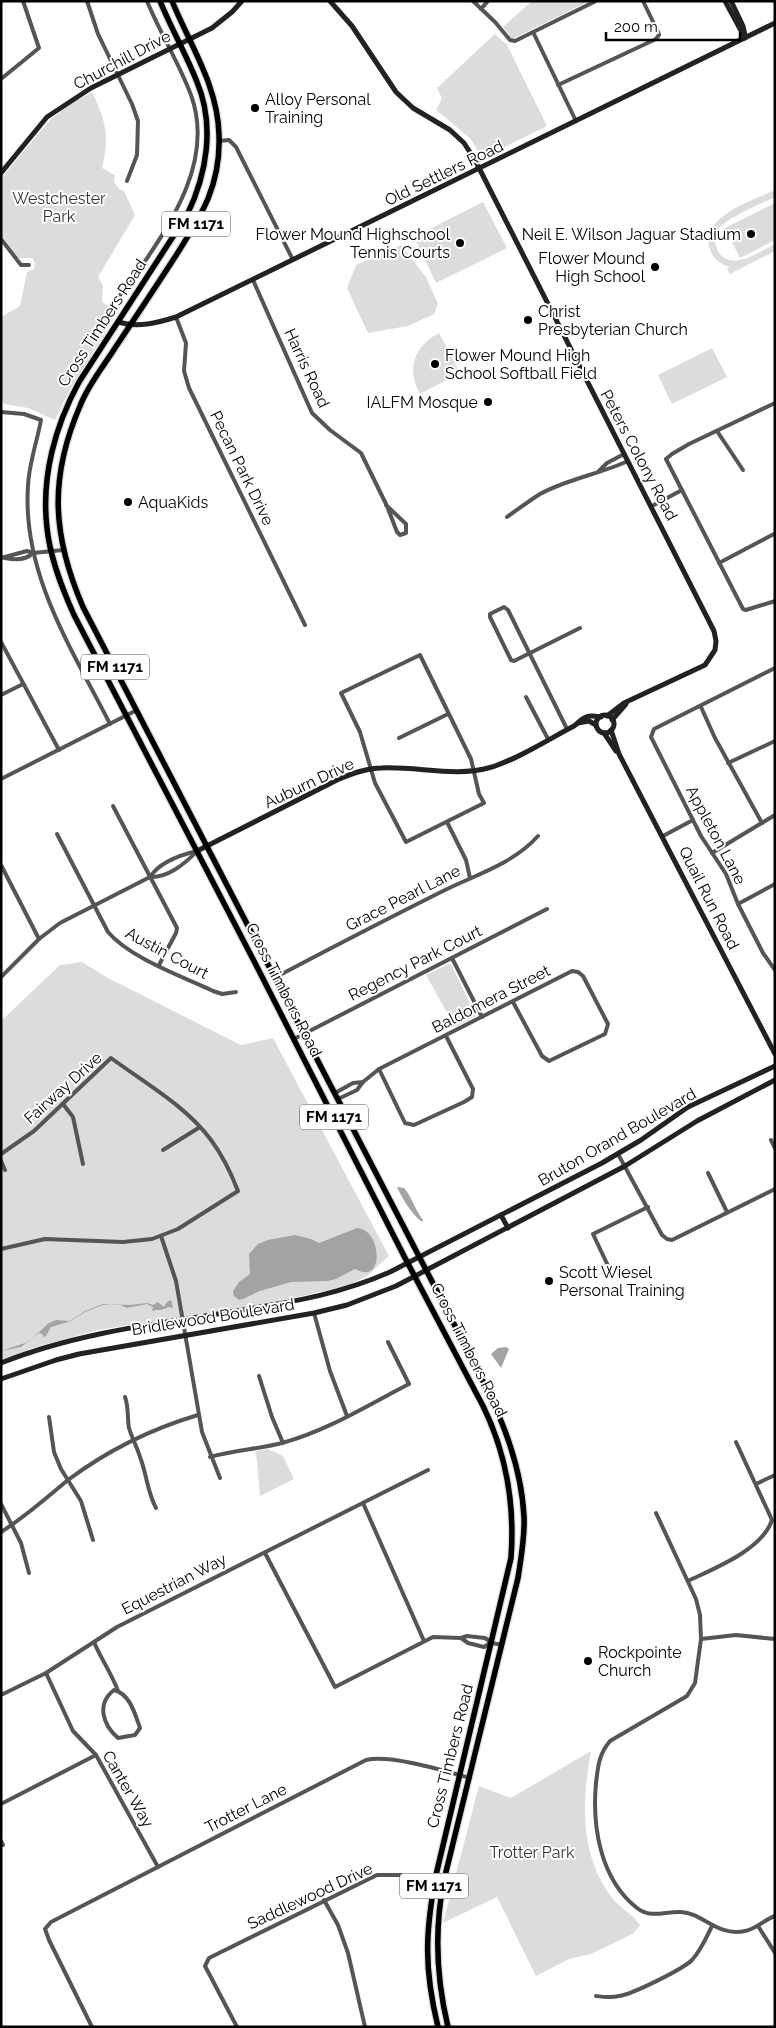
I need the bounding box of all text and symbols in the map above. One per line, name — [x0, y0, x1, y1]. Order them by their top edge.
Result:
scale bar — [606, 10, 740, 42]
text: 200 m — [614, 18, 658, 36]
street label: Churchill Drive — [70, 26, 174, 94]
place label: Alloy Personal Training — [265, 90, 371, 127]
marker: Alloy Personal Training — [249, 102, 261, 114]
street label: Old Settlers Road — [382, 136, 506, 210]
park label: Westchester Park — [12, 189, 106, 226]
road number: FM 1171 — [162, 212, 230, 236]
place label: Flower Mound Highschool Tennis Courts — [256, 225, 451, 262]
place label: Neil E. Wilson Jaguar Stadium — [522, 225, 741, 244]
marker: Neil E. Wilson Jaguar Stadium — [745, 228, 757, 240]
marker: Flower Mound Highschool Tennis Courts — [454, 237, 466, 249]
place label: Flower Mound High School — [538, 249, 646, 286]
street label: Cross Timbers Road — [54, 256, 150, 390]
marker: Flower Mound High School — [649, 261, 661, 273]
place label: Christ Presbyterian Church — [538, 302, 688, 339]
marker: Christ Presbyterian Church — [522, 314, 534, 326]
street label: Harris Road — [280, 325, 334, 411]
place label: Flower Mound High School Softball Field — [445, 346, 597, 383]
marker: Flower Mound High School Softball Field — [429, 358, 441, 370]
street label: Peters Colony Road — [596, 386, 682, 524]
place label: IALFM Mosque — [366, 393, 478, 412]
marker: IALFM Mosque — [482, 396, 494, 408]
street label: Pecan Park Drive — [206, 408, 278, 528]
place label: AquaKids — [138, 493, 208, 512]
marker: AquaKids — [122, 496, 134, 508]
road number: FM 1171 — [81, 654, 149, 680]
street label: Auburn Drive — [261, 754, 357, 812]
street label: Appleton Lane — [682, 782, 750, 888]
street label: Quail Run Road — [675, 843, 743, 953]
street label: Grace Pearl Lane — [342, 861, 464, 935]
street label: Cross Timbers Road — [242, 920, 326, 1060]
street label: Regency Park Court — [345, 921, 485, 1005]
street label: Austin Court — [122, 923, 212, 983]
street label: Baldomera Street — [429, 961, 554, 1037]
street label: Fairway Drive — [20, 1048, 106, 1128]
street label: Bruton Orand Boulevard — [535, 1084, 699, 1190]
road number: FM 1171 — [300, 1104, 368, 1130]
place label: Scott Wiesel Personal Training — [559, 1263, 685, 1300]
marker: Scott Wiesel Personal Training — [543, 1275, 555, 1287]
street label: Cross Timbers Road — [427, 1280, 511, 1420]
street label: Bridlewood Boulevard — [130, 1295, 296, 1339]
street label: Equestrian Way — [118, 1549, 230, 1619]
place label: Rockpointe Church — [598, 1643, 682, 1680]
marker: Rockpointe Church — [582, 1655, 594, 1667]
street label: Cross Timbers Road — [423, 1682, 477, 1830]
street label: Canter Way — [98, 1747, 158, 1831]
street label: Trotter Lane — [202, 1779, 290, 1837]
park label: Trotter Park — [489, 1843, 575, 1862]
street label: Saddlewood Drive — [244, 1859, 376, 1933]
road number: FM 1171 — [400, 1874, 468, 1898]

